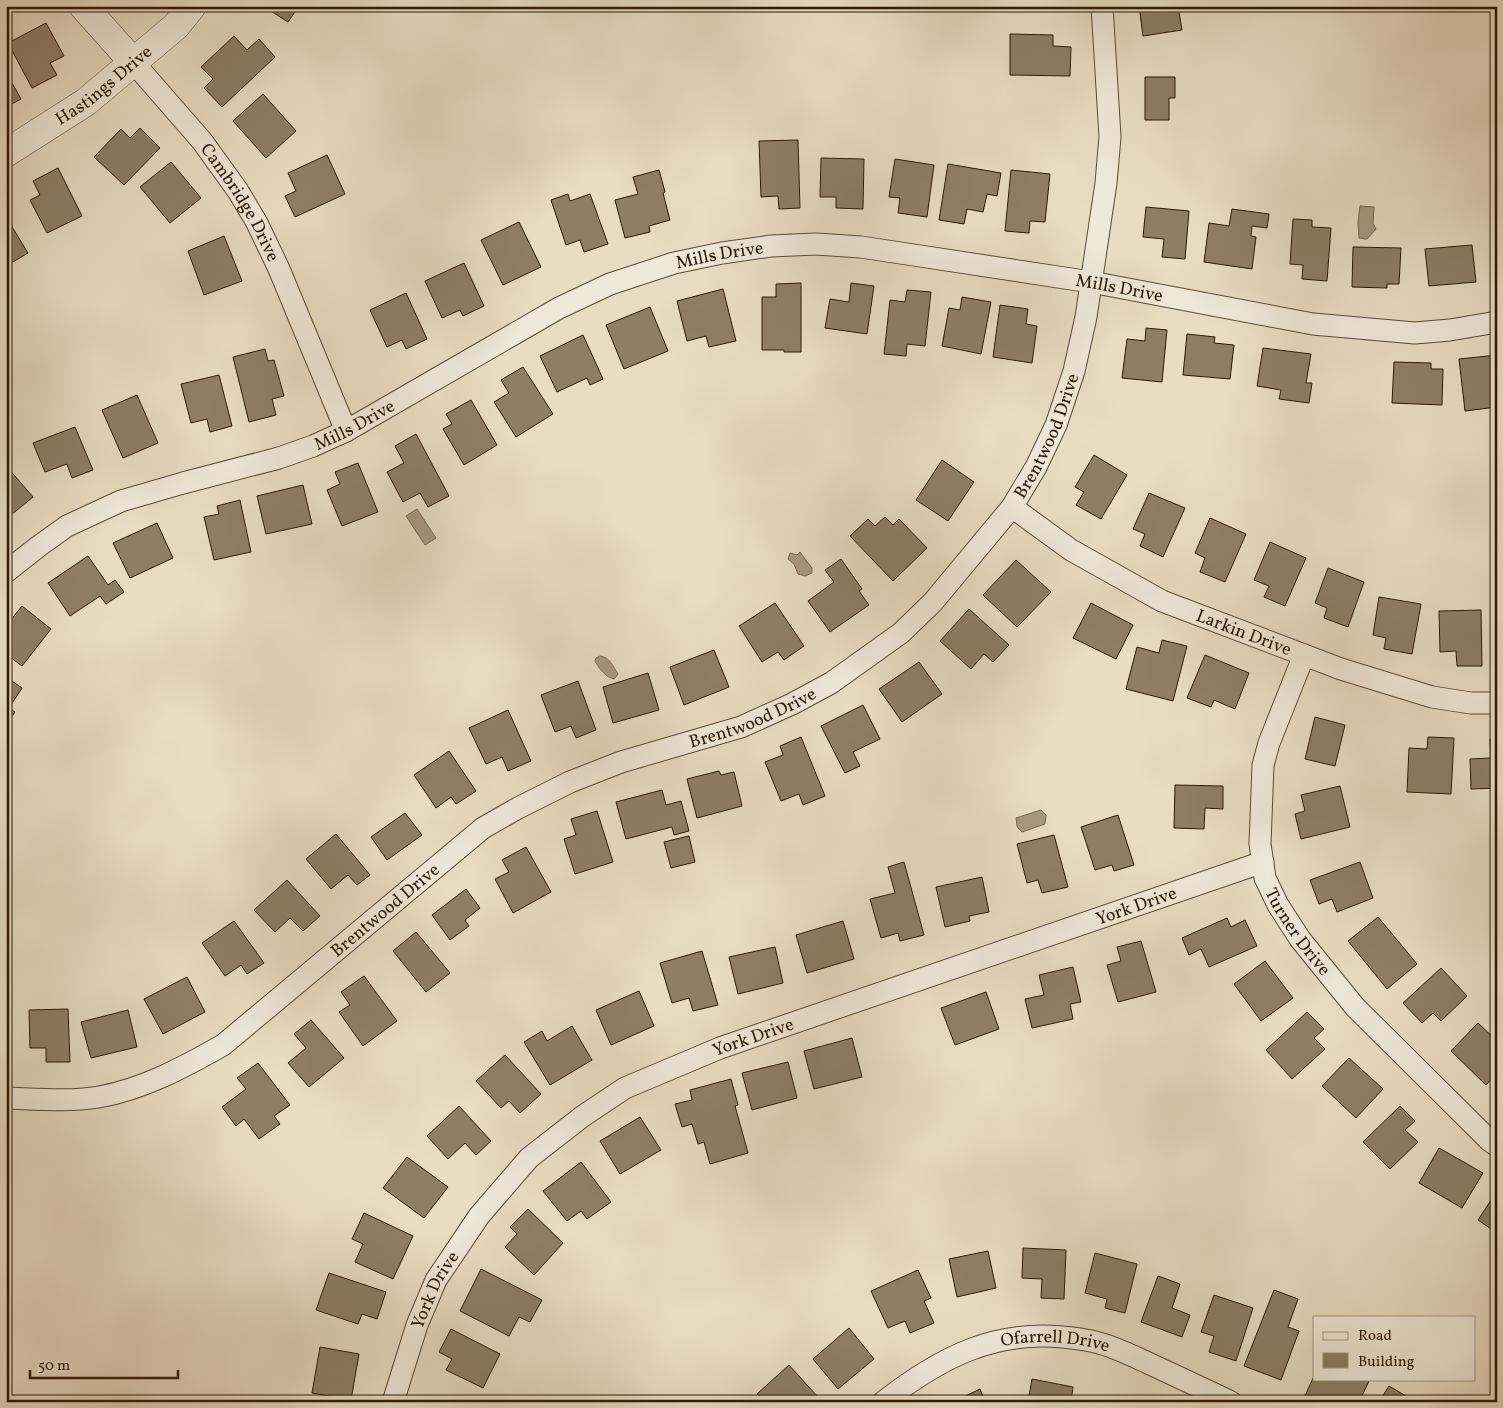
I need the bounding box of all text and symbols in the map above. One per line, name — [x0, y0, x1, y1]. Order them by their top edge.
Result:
street label: Hastings Drive — [51, 40, 158, 132]
street label: Cambridge Drive — [194, 139, 285, 266]
street label: Mills Drive — [674, 236, 765, 276]
street label: Mills Drive — [1074, 269, 1165, 309]
street label: Brentwood Drive — [1009, 370, 1086, 504]
street label: Mills Drive — [310, 394, 400, 458]
street label: Larkin Drive — [1192, 604, 1295, 663]
street label: Brentwood Drive — [686, 682, 821, 755]
street label: Brentwood Drive — [326, 858, 446, 964]
street label: York Drive — [1093, 881, 1181, 932]
street label: Turner Drive — [1258, 884, 1336, 982]
street label: York Drive — [709, 1013, 797, 1064]
street label: York Drive — [406, 1247, 466, 1333]
legend — [1313, 1316, 1476, 1380]
street label: Ofarrell Drive — [999, 1325, 1113, 1359]
text: Road — [1358, 1326, 1392, 1347]
scale bar — [30, 1348, 178, 1380]
text: Building — [1358, 1352, 1415, 1373]
text: 50 m — [38, 1356, 70, 1377]

